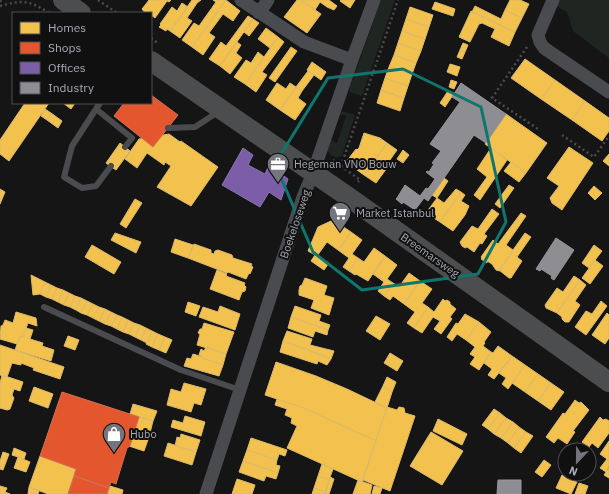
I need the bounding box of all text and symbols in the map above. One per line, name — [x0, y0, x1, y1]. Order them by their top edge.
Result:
legend — [12, 12, 152, 104]
text: Homes — [48, 20, 86, 35]
text: Shops — [48, 40, 81, 55]
text: Offices — [48, 60, 86, 75]
text: Industry — [48, 80, 94, 95]
office icon: Hegeman VNO Bouw — [265, 151, 291, 184]
place label: Hegeman VNO Bouw — [294, 157, 397, 171]
street label: Boekeloseweg — [277, 188, 313, 260]
supermarket icon: Market Istanbul — [327, 200, 353, 233]
place label: Market Istanbul — [356, 206, 434, 220]
street label: Breemarsweg — [398, 230, 462, 280]
shop icon: Hubo — [101, 421, 127, 454]
place label: Hubo — [130, 427, 157, 441]
north arrow — [557, 442, 597, 482]
text: N — [567, 463, 580, 479]

